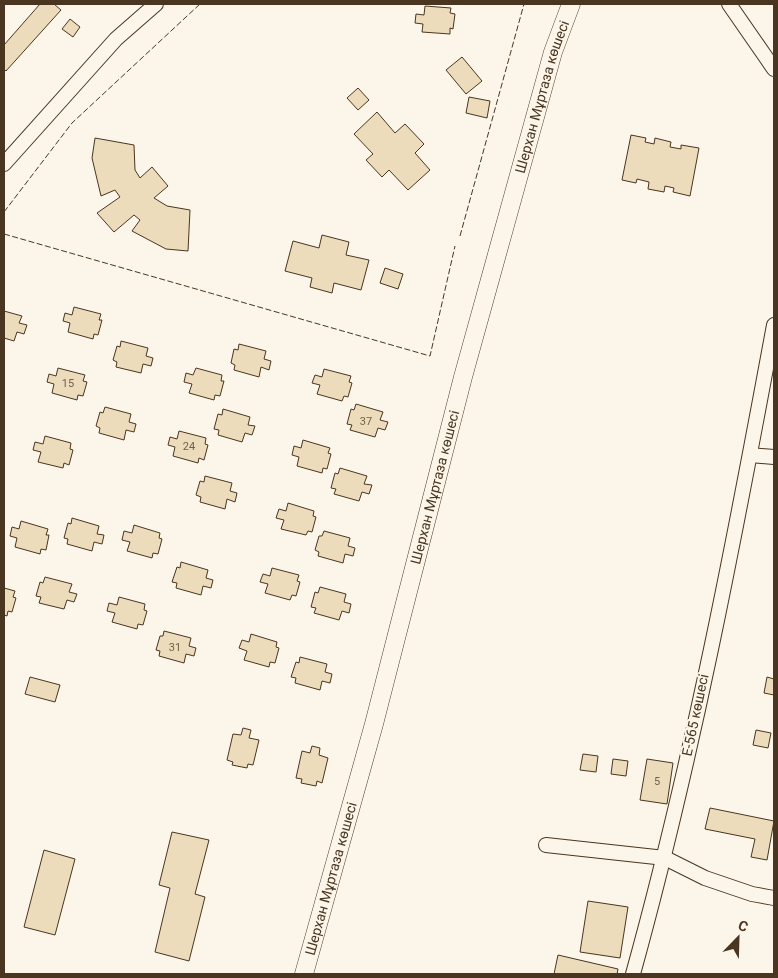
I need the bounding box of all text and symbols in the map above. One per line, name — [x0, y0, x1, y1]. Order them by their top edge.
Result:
street label: Шерхан Мұртаза көшесі — [512, 18, 572, 175]
house number: 15 — [62, 377, 74, 390]
street label: Шерхан Мұртаза көшесі — [407, 409, 462, 566]
house number: 37 — [360, 415, 372, 428]
house number: 24 — [183, 440, 195, 453]
house number: 31 — [169, 641, 181, 654]
street label: Е-565 көшесі — [678, 672, 712, 758]
house number: 5 — [654, 775, 660, 788]
street label: Шерхан Мұртаза көшесі — [302, 800, 360, 957]
north arrow — [713, 913, 763, 963]
text: С — [736, 917, 750, 935]

